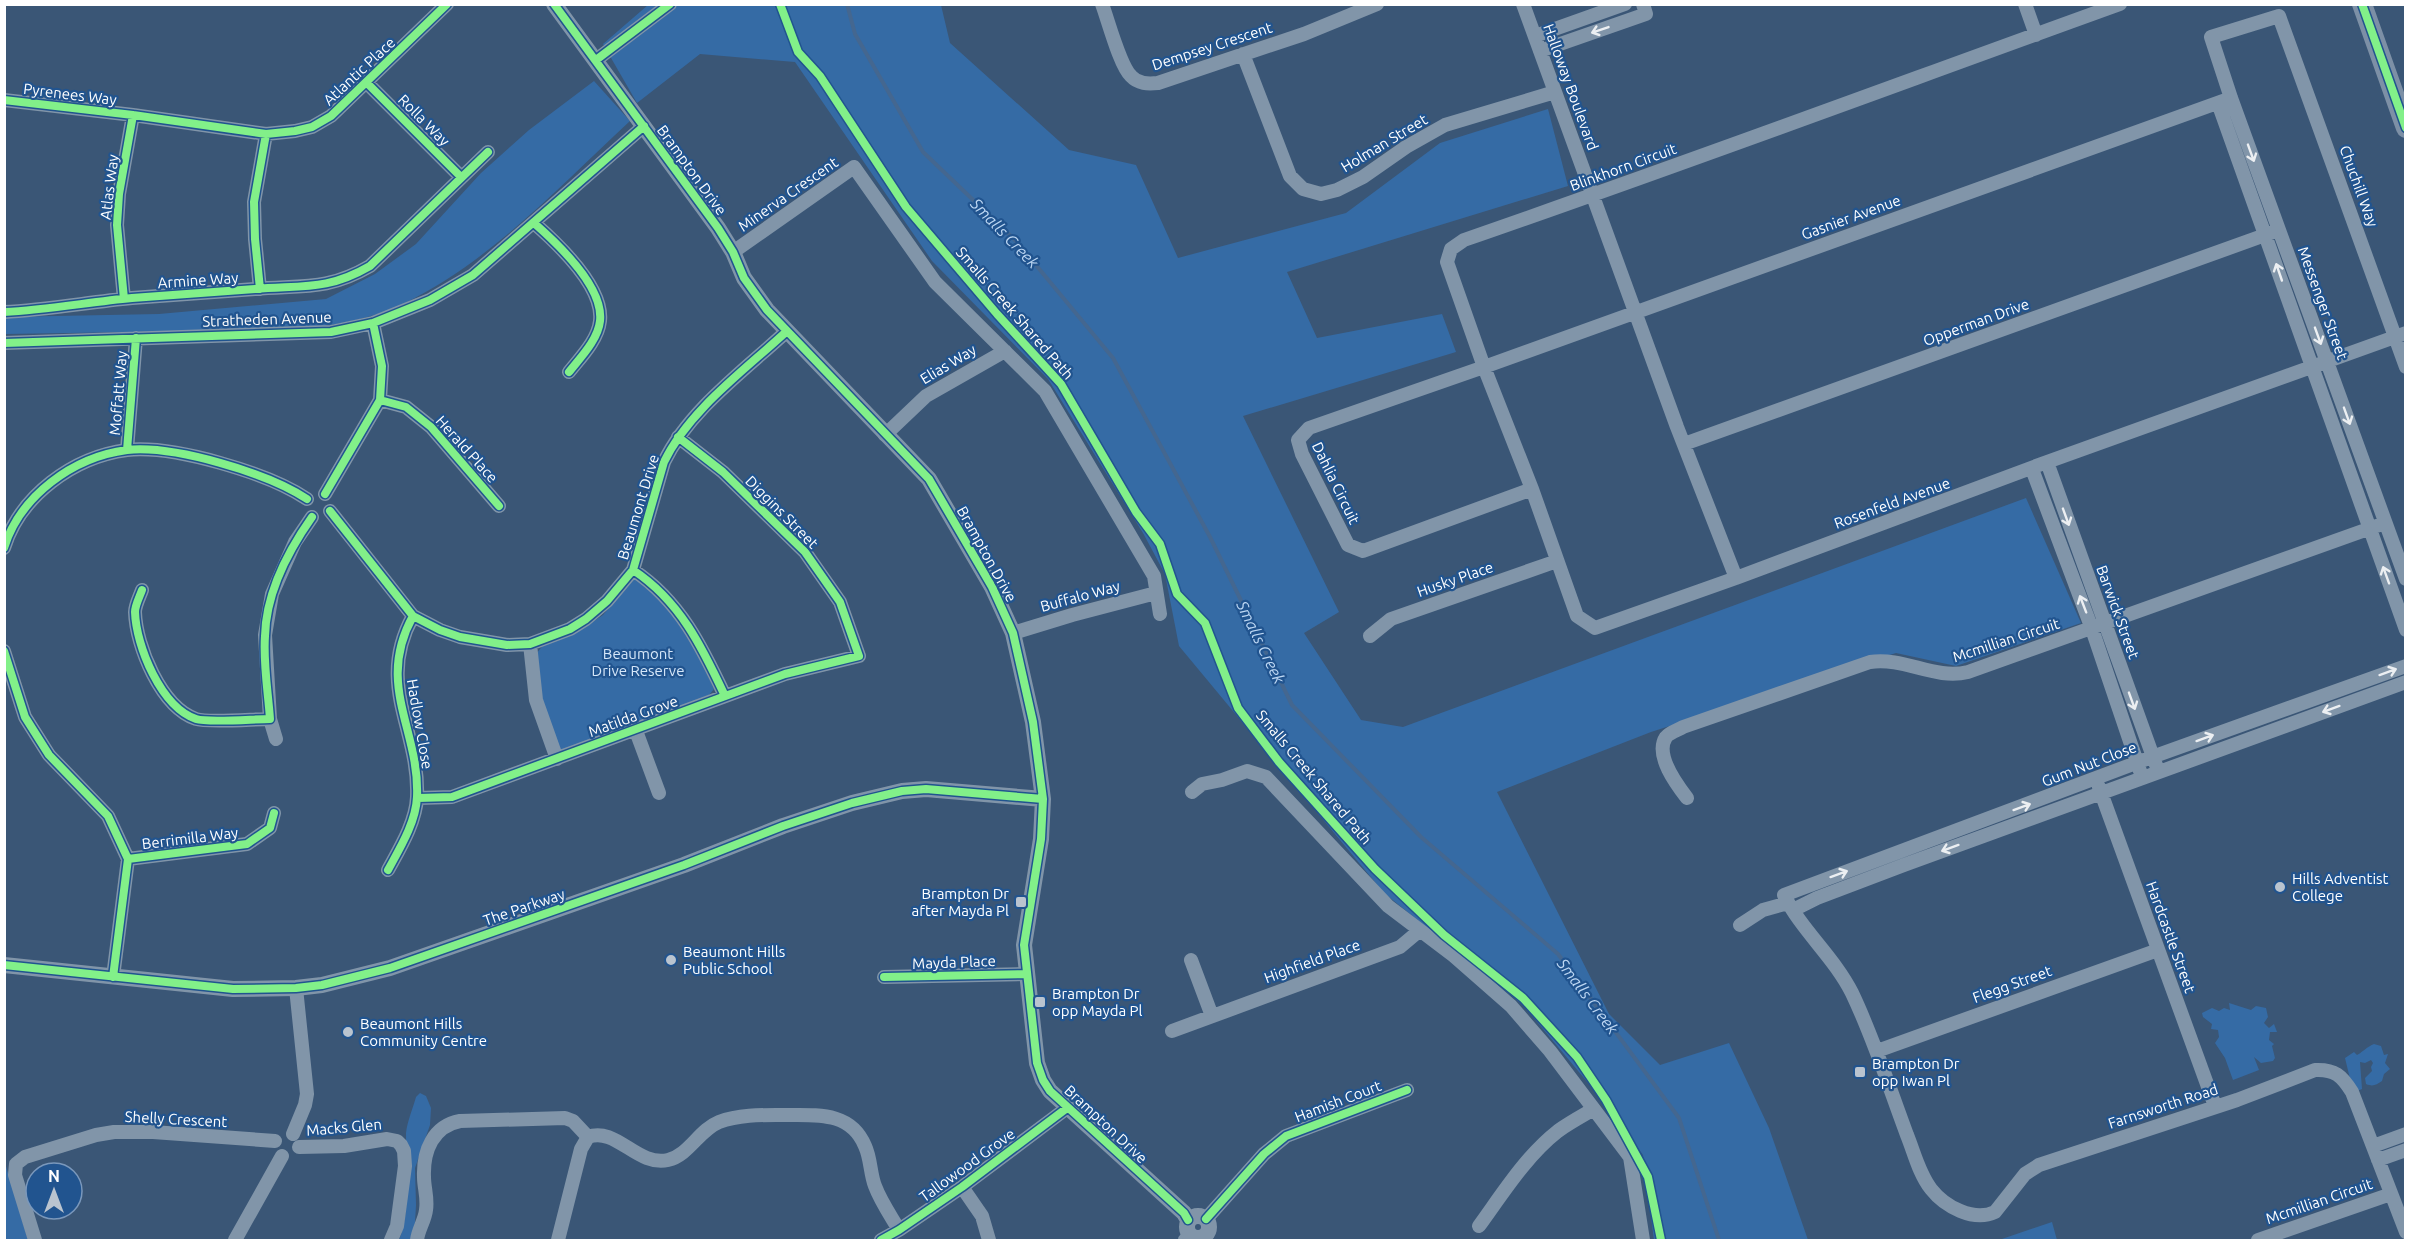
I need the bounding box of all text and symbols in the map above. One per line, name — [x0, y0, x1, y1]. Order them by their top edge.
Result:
street label: Dempsey Crescent — [1150, 19, 1274, 73]
street label: Halloway Boulevard — [1540, 21, 1602, 153]
one-way arrow — [1591, 25, 1610, 36]
street label: Atlantic Place — [320, 34, 398, 108]
street label: Pyrenees Way — [22, 80, 118, 108]
street label: Rolla Way — [395, 91, 453, 149]
street label: Holman Street — [1338, 111, 1430, 175]
street label: Brampton Drive — [654, 122, 730, 218]
street label: Blinkhorn Circuit — [1568, 140, 1679, 194]
one-way arrow — [2246, 143, 2257, 162]
street label: Chuchill Way — [2336, 143, 2382, 229]
street label: Atlas Way — [97, 153, 121, 221]
street label: Minerva Crescent — [735, 153, 841, 235]
street label: Gasnier Avenue — [1799, 191, 1903, 243]
water label: Smalls Creek — [967, 194, 1043, 272]
street label: Smalls Creek Shared Path — [953, 243, 1077, 383]
street label: Messenger Street — [2295, 244, 2351, 362]
one-way arrow — [2272, 263, 2283, 282]
street label: Armine Way — [157, 269, 239, 291]
street label: Opperman Drive — [1921, 295, 2031, 349]
street label: Stratheden Avenue — [202, 308, 332, 330]
one-way arrow — [2313, 326, 2324, 345]
street label: Elias Way — [917, 341, 979, 387]
street label: Moffatt Way — [106, 350, 130, 436]
one-way arrow — [2342, 406, 2353, 425]
street label: Herald Place — [433, 412, 501, 486]
street label: Dahlia Circuit — [1309, 439, 1363, 527]
street label: Beaumont Drive — [614, 452, 662, 562]
street label: Diggins Street — [742, 472, 822, 552]
street label: Rosenfeld Avenue — [1832, 474, 1952, 532]
street label: Brampton Drive — [954, 503, 1020, 605]
one-way arrow — [2061, 507, 2072, 526]
street label: Husky Place — [1415, 558, 1495, 600]
street label: Barwick Street — [2093, 563, 2143, 661]
one-way arrow — [2379, 566, 2390, 585]
street label: Buffalo Way — [1038, 577, 1122, 615]
one-way arrow — [2077, 595, 2088, 613]
water label: Smalls Creek — [1233, 597, 1289, 687]
street label: Mcmillian Circuit — [1950, 615, 2062, 665]
park label: Beaumont Drive Reserve — [592, 645, 684, 679]
one-way arrow — [2378, 666, 2397, 677]
street label: Hadlow Close — [404, 678, 436, 770]
one-way arrow — [2128, 691, 2139, 710]
street label: Matilda Grove — [586, 692, 680, 740]
one-way arrow — [2322, 705, 2341, 716]
street label: Smalls Creek Shared Path — [1253, 706, 1375, 848]
one-way arrow — [2195, 731, 2214, 742]
street label: Gum Nut Close — [2039, 738, 2139, 790]
one-way arrow — [2012, 800, 2031, 811]
street label: Berrimilla Way — [141, 824, 239, 852]
one-way arrow — [1942, 844, 1960, 855]
one-way arrow — [1829, 868, 1848, 879]
place label: Hills Adventist College — [2292, 870, 2389, 904]
street label: Hardcastle Street — [2143, 879, 2199, 995]
marker: Hills Adventist College — [2273, 880, 2287, 894]
street label: The Parkway — [481, 885, 567, 929]
place label: Brampton Dr after Mayda Pl — [912, 885, 1009, 919]
marker: Brampton Dr after Mayda Pl — [1014, 895, 1028, 909]
street label: Highfield Place — [1262, 936, 1362, 986]
place label: Beaumont Hills Public School — [683, 943, 785, 977]
street label: Mayda Place — [912, 952, 996, 972]
marker: Beaumont Hills Public School — [664, 953, 678, 967]
water label: Smalls Creek — [1553, 954, 1623, 1038]
street label: Flegg Street — [1970, 962, 2054, 1006]
place label: Brampton Dr opp Mayda Pl — [1052, 985, 1143, 1019]
marker: Brampton Dr opp Mayda Pl — [1033, 995, 1047, 1009]
place label: Beaumont Hills Community Centre — [360, 1015, 487, 1049]
marker: Beaumont Hills Community Centre — [341, 1025, 355, 1039]
place label: Brampton Dr opp Iwan Pl — [1872, 1055, 1960, 1089]
marker: Brampton Dr opp Iwan Pl — [1853, 1065, 1867, 1079]
street label: Hamish Court — [1292, 1077, 1384, 1125]
street label: Farnsworth Road — [2106, 1080, 2220, 1132]
street label: Brampton Drive — [1061, 1081, 1151, 1167]
street label: Shelly Crescent — [124, 1108, 228, 1130]
street label: Macks Glen — [305, 1115, 383, 1139]
street label: Tallowood Grove — [916, 1125, 1018, 1205]
north arrow — [24, 1161, 84, 1221]
text: N — [48, 1167, 60, 1185]
street label: Mcmillian Circuit — [2264, 1175, 2375, 1227]

